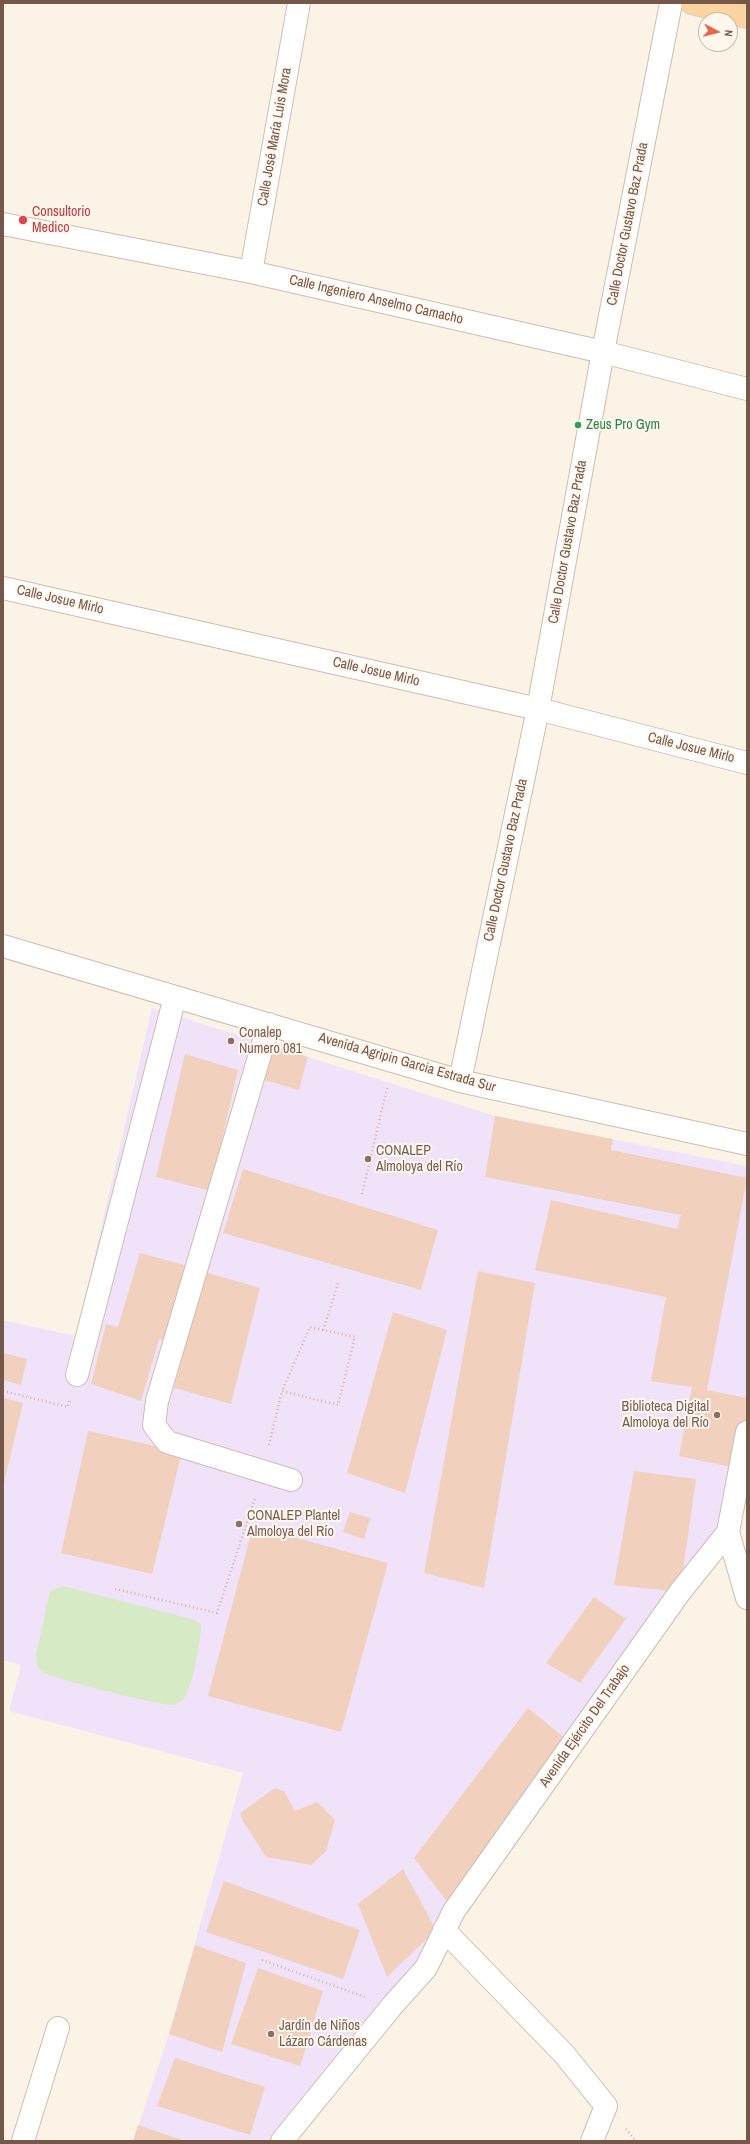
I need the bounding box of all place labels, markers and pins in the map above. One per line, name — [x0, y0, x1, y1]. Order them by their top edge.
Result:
place label: Consultorio Medico — [32, 204, 91, 236]
marker: Consultorio Medico — [17, 214, 29, 226]
place label: Zeus Pro Gym — [586, 417, 660, 433]
marker: Zeus Pro Gym — [573, 420, 583, 430]
place label: Conalep Numero 081 — [239, 1025, 302, 1058]
marker: Conalep Numero 081 — [226, 1036, 236, 1046]
place label: CONALEP Almoloya del Río — [376, 1143, 463, 1176]
marker: CONALEP Almoloya del Río — [363, 1154, 373, 1164]
place label: Biblioteca Digital Almoloya del Río — [622, 1399, 709, 1432]
marker: Biblioteca Digital Almoloya del Río — [712, 1410, 722, 1420]
place label: CONALEP Plantel Almoloya del Río — [247, 1508, 340, 1540]
marker: CONALEP Plantel Almoloya del Río — [234, 1519, 244, 1529]
place label: Jardín de Niños Lázaro Cárdenas — [279, 2018, 367, 2050]
marker: Jardín de Niños Lázaro Cárdenas — [266, 2029, 276, 2039]

